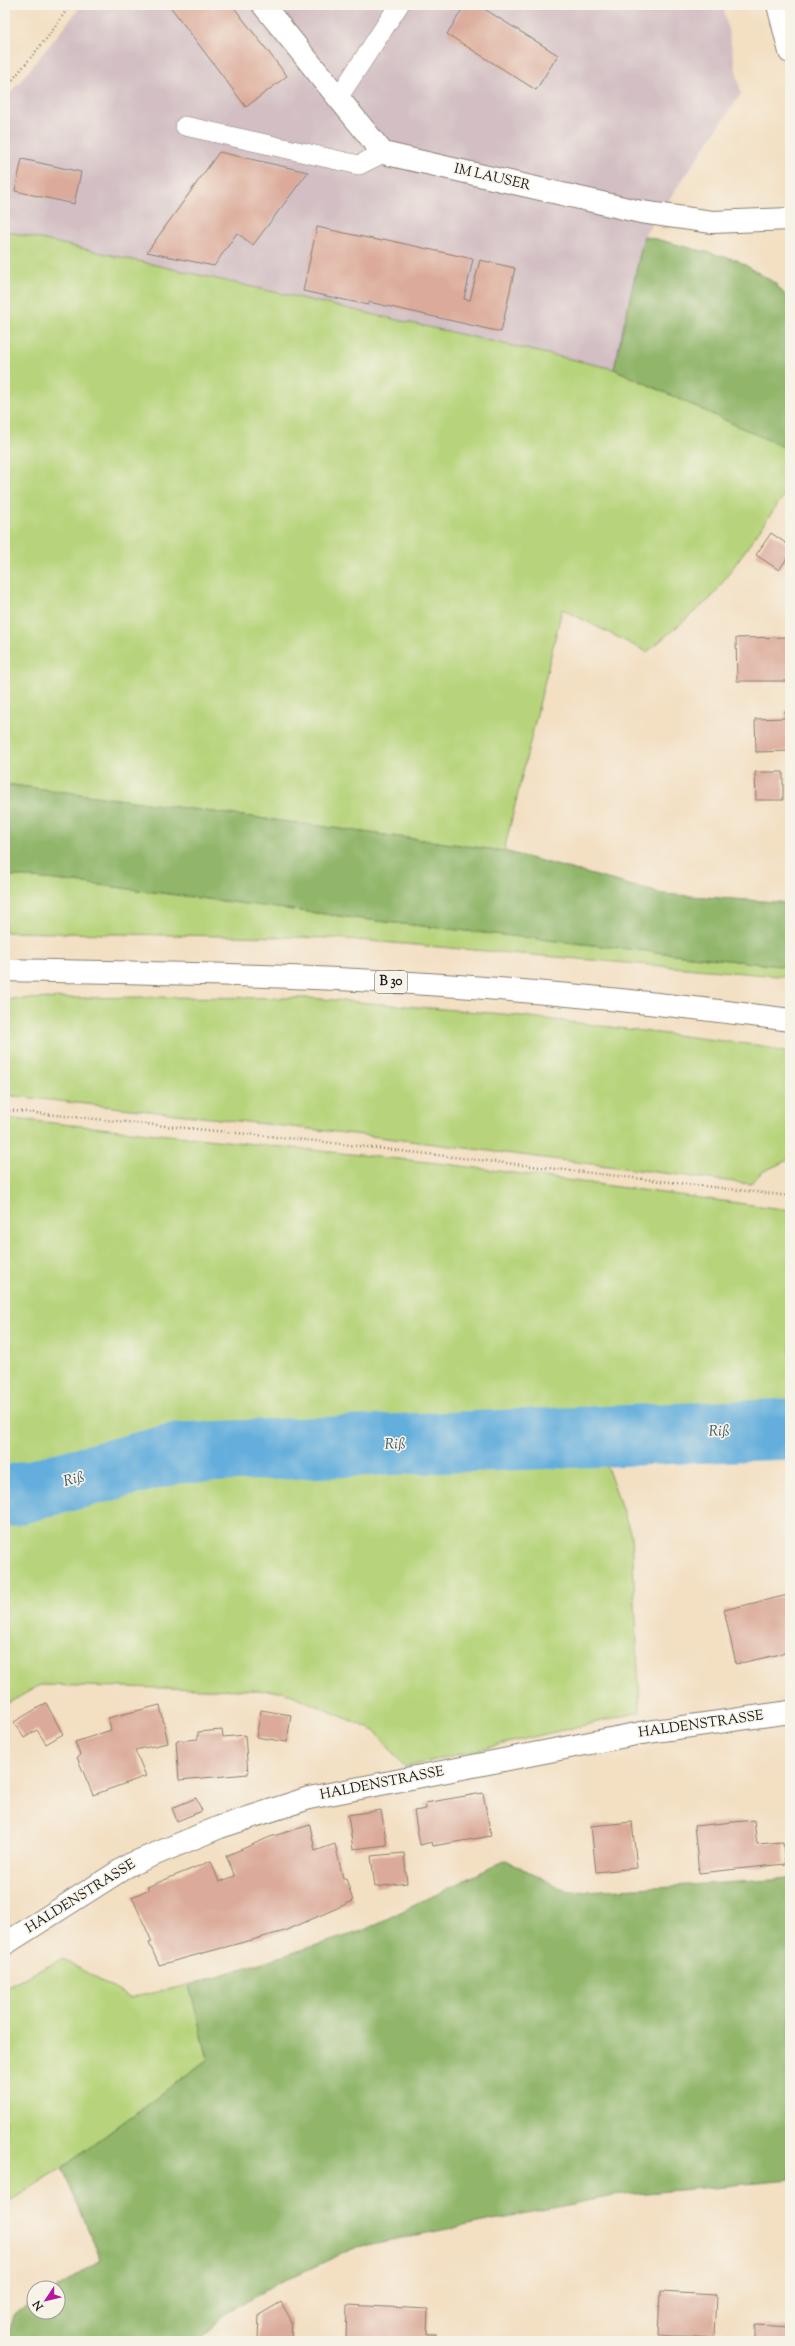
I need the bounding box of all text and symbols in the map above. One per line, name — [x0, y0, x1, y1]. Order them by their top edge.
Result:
street label: IM LAUSER — [452, 160, 532, 196]
road number: B 30 — [375, 971, 407, 993]
water label: Riß — [708, 1421, 730, 1443]
water label: Riß — [384, 1434, 406, 1456]
water label: Riß — [61, 1467, 87, 1493]
street label: HALDENSTRASSE — [637, 1706, 765, 1744]
street label: HALDENSTRASSE — [318, 1762, 446, 1806]
street label: HALDENSTRASSE — [22, 1855, 140, 1939]
north arrow — [26, 2280, 66, 2320]
text: N — [29, 2297, 48, 2314]

